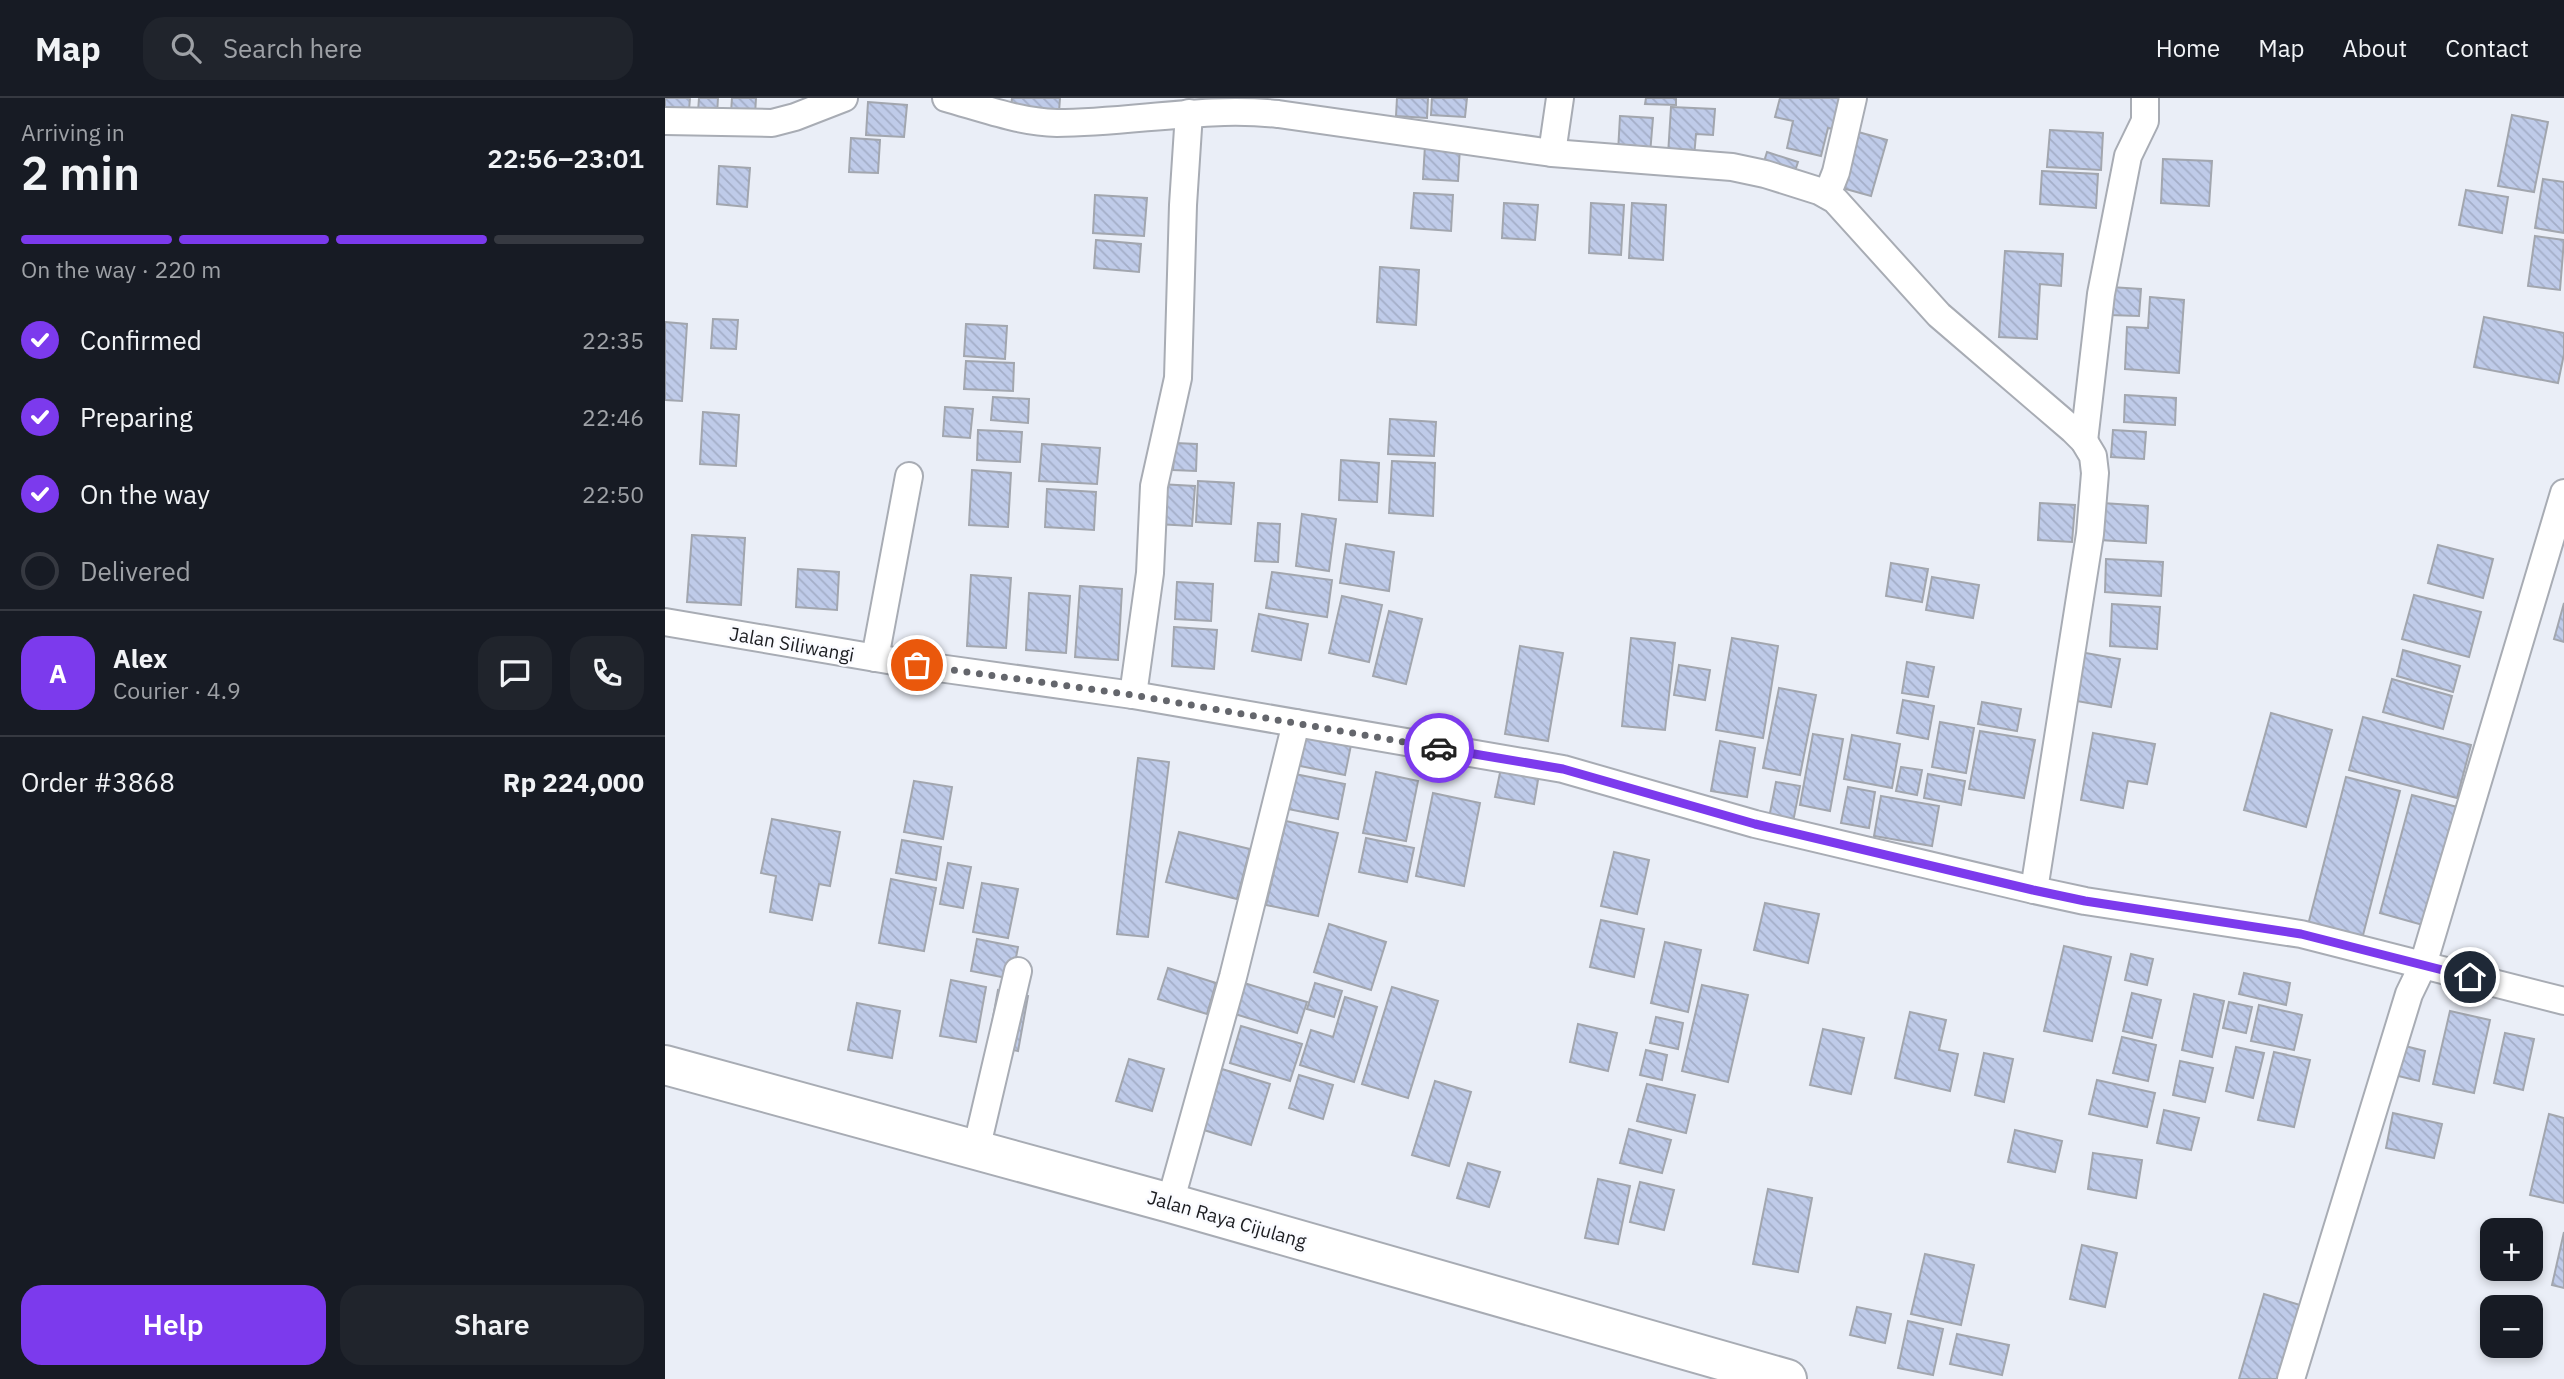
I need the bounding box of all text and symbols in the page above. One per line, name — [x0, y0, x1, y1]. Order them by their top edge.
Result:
search box — [143, 17, 633, 80]
text: Map — [35, 27, 101, 70]
icon: search — [167, 29, 205, 67]
text: Search here — [223, 31, 362, 65]
text: Home — [2156, 32, 2220, 64]
text: Map — [2258, 32, 2304, 64]
text: About — [2342, 32, 2407, 64]
text: Contact — [2445, 32, 2529, 64]
text: Arriving in — [21, 117, 125, 147]
text: 22:56–23:01 — [487, 141, 644, 175]
text: 2 min — [21, 143, 140, 203]
text: On the way · 220 m — [21, 254, 221, 284]
icon: check — [21, 321, 59, 359]
text: Confirmed — [80, 323, 202, 357]
text: 22:35 — [582, 325, 644, 355]
icon: check — [21, 398, 59, 436]
text: Preparing — [80, 400, 193, 434]
text: 22:46 — [582, 402, 644, 432]
icon: check — [21, 475, 59, 513]
text: On the way — [80, 477, 210, 511]
text: 22:50 — [582, 479, 644, 509]
text: Delivered — [80, 554, 191, 588]
street label: Jalan Siliwangi — [728, 621, 856, 667]
pin — [887, 635, 947, 695]
button: chat — [478, 636, 552, 710]
button: phone — [570, 636, 644, 710]
text: Alex — [113, 641, 167, 675]
icon: bag — [898, 646, 936, 684]
text: A — [49, 656, 67, 690]
text: Courier · 4.9 — [113, 675, 241, 705]
courier — [1404, 713, 1474, 783]
icon: car — [1420, 729, 1458, 767]
text: Order #3868 — [21, 765, 175, 799]
text: Rp 224,000 — [503, 765, 644, 799]
pin — [2440, 947, 2500, 1007]
icon: home — [2451, 958, 2489, 996]
street label: Jalan Raya Cijulang — [1145, 1185, 1309, 1253]
map controls — [2480, 1218, 2543, 1358]
button: + — [2480, 1218, 2543, 1281]
button: Help — [21, 1285, 326, 1365]
button: Share — [340, 1285, 644, 1365]
button: − — [2480, 1295, 2543, 1358]

